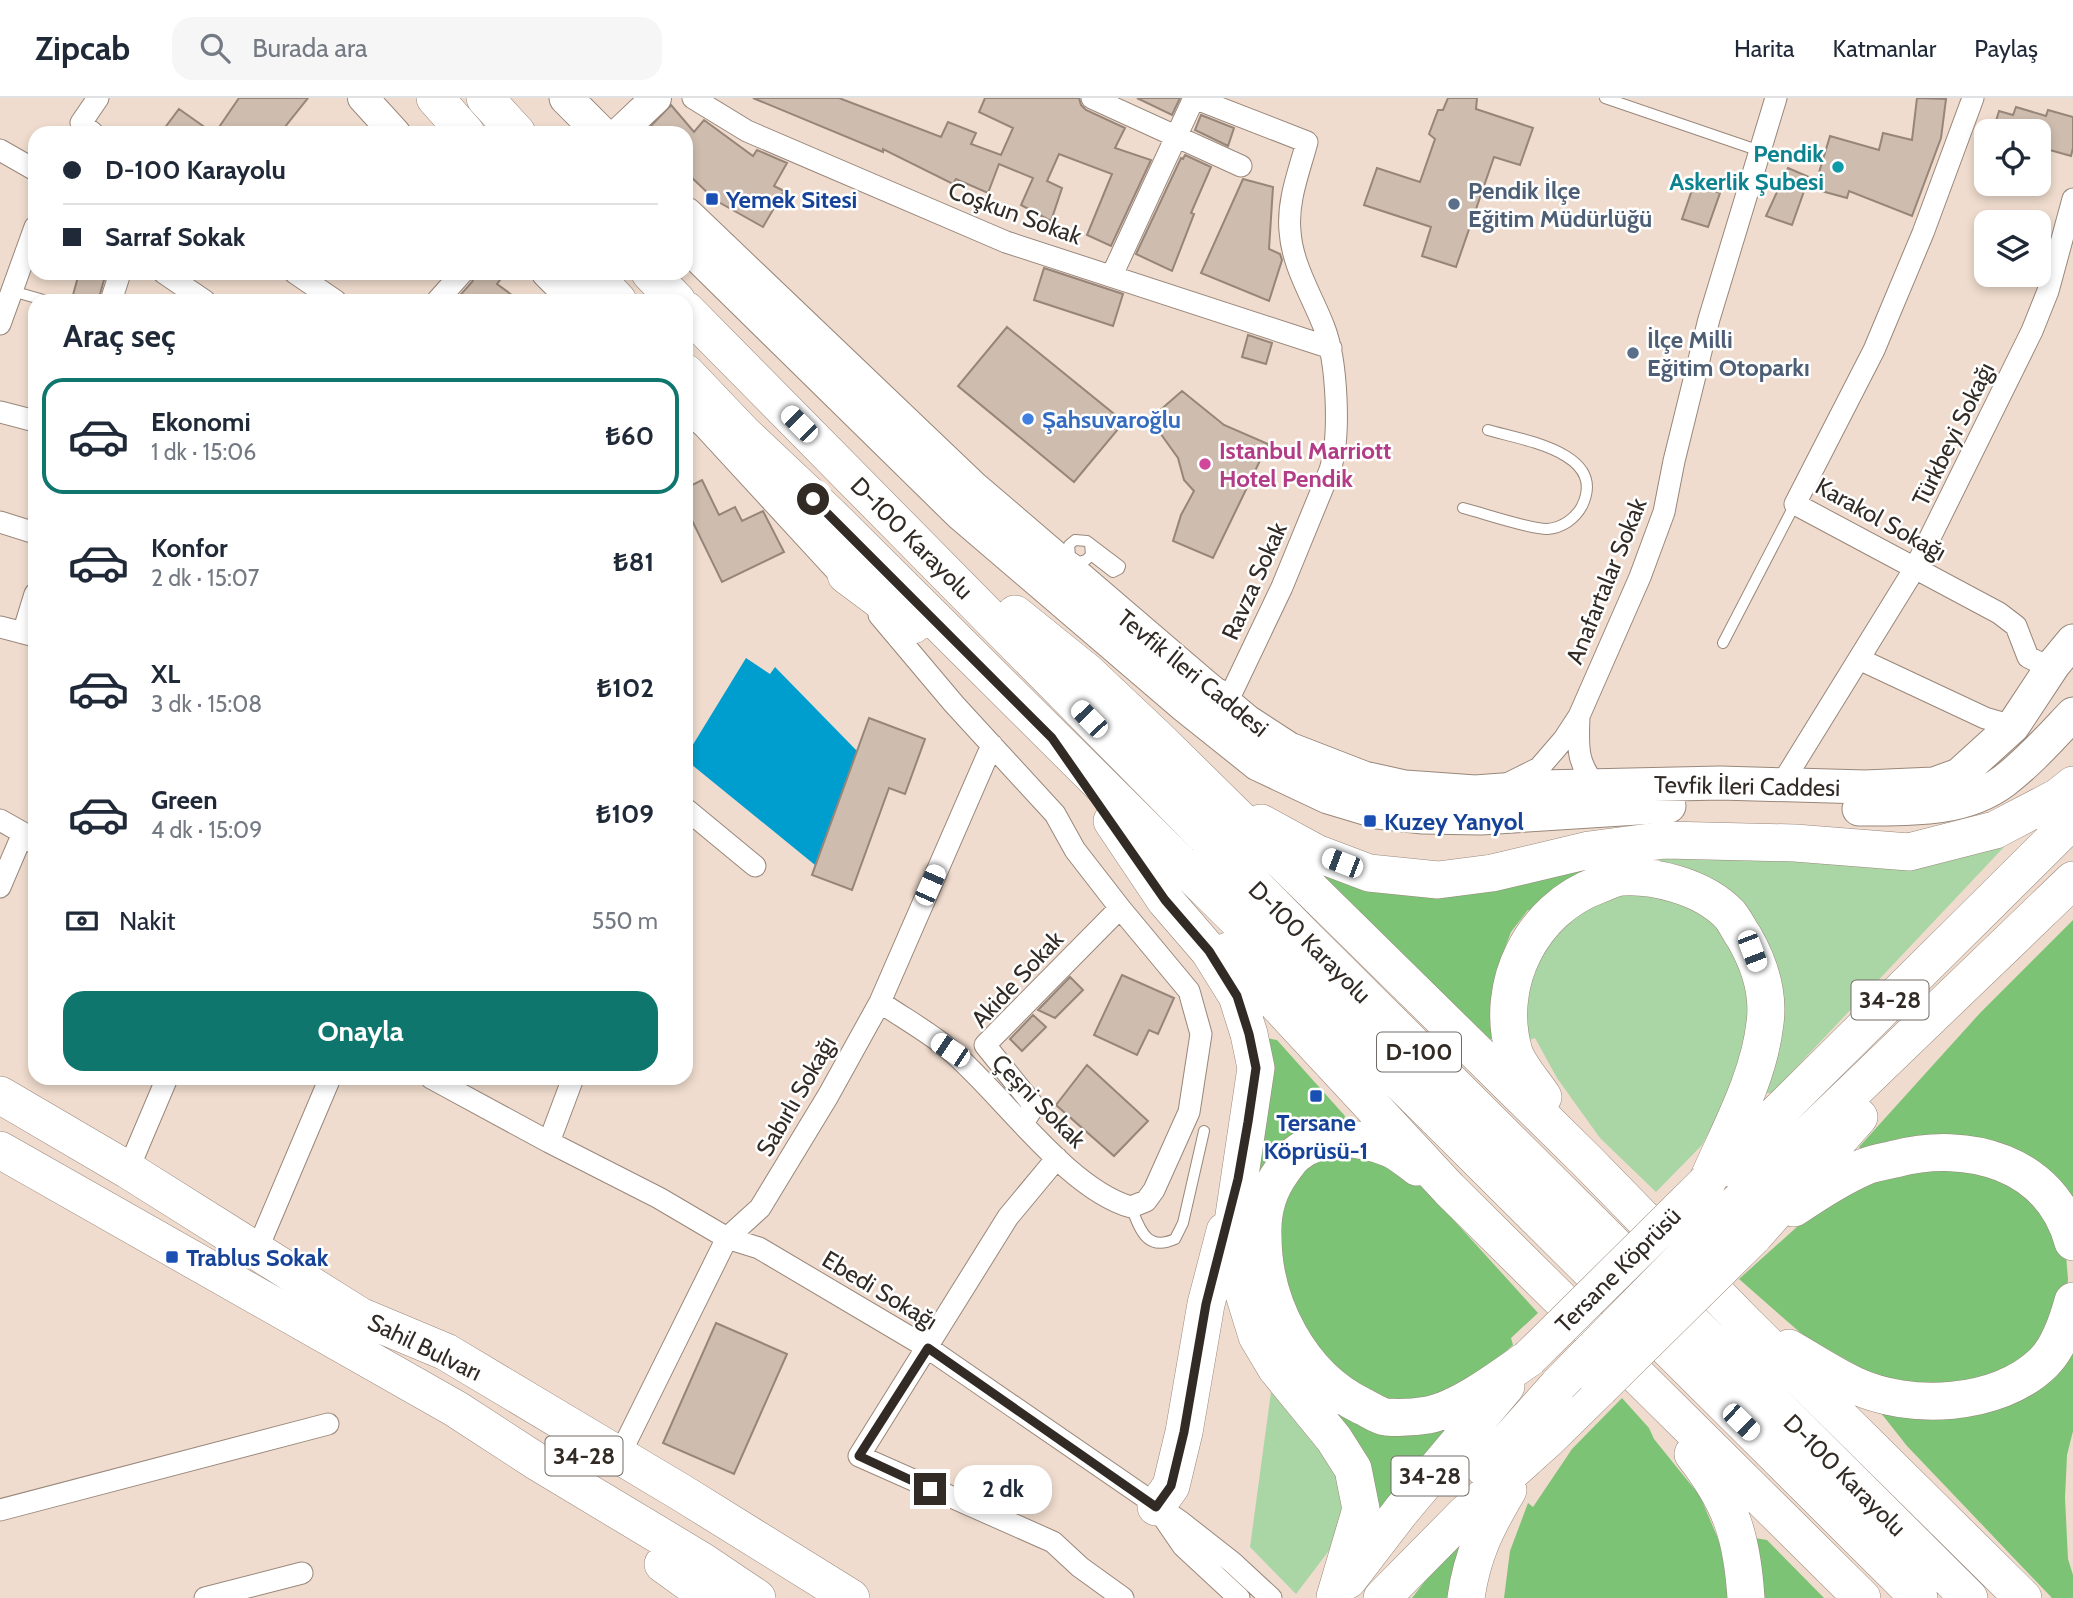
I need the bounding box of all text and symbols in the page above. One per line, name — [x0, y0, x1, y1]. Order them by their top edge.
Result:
search box — [172, 17, 662, 80]
text: Zipcab — [35, 28, 130, 68]
icon: search — [196, 29, 234, 67]
text: Burada ara — [252, 32, 367, 64]
text: Harita — [1734, 34, 1795, 63]
text: Katmanlar — [1833, 34, 1936, 63]
text: Paylaş — [1974, 34, 2038, 63]
map controls — [1974, 119, 2051, 287]
button: locate — [1974, 119, 2051, 196]
place label: Pendik Askerlik Şubesi — [1669, 139, 1824, 196]
text: D-100 Karayolu — [105, 154, 286, 186]
marker: Pendik Askerlik Şubesi — [1830, 159, 1846, 175]
street label: Coşkun Sokak — [944, 175, 1086, 251]
place label: Pendik İlçe Eğitim Müdürlüğü — [1468, 176, 1652, 233]
place label: Yemek Sitesi — [725, 185, 857, 214]
marker: Yemek Sitesi — [704, 191, 720, 207]
marker: Pendik İlçe Eğitim Müdürlüğü — [1446, 196, 1462, 212]
button: layers — [1974, 210, 2051, 287]
text: Sarraf Sokak — [105, 221, 245, 253]
text: Araç seç — [63, 316, 176, 355]
place label: İlçe Milli Eğitim Otoparkı — [1647, 325, 1810, 382]
marker: İlçe Milli Eğitim Otoparkı — [1625, 345, 1641, 361]
street label: Türkbeyi Sokağı — [1906, 357, 2000, 511]
car — [777, 402, 822, 446]
icon: car — [67, 405, 130, 468]
place label: Şahsuvaroğlu — [1042, 405, 1181, 434]
text: Ekonomi — [151, 406, 251, 438]
marker: Şahsuvaroğlu — [1020, 411, 1036, 427]
text: ₺60 — [606, 420, 654, 452]
place label: Istanbul Marriott Hotel Pendik — [1219, 436, 1391, 493]
text: 1 dk · 15:06 — [151, 438, 256, 466]
marker: Istanbul Marriott Hotel Pendik — [1197, 456, 1213, 472]
street label: D-100 Karayolu — [845, 471, 979, 605]
street label: Karakol Sokağı — [1811, 471, 1951, 567]
route start — [797, 483, 829, 515]
street label: Anafartalar Sokak — [1560, 494, 1653, 668]
street label: Ravza Sokak — [1215, 518, 1293, 644]
icon: car — [67, 531, 130, 594]
text: Konfor — [151, 532, 228, 564]
text: ₺81 — [613, 546, 654, 578]
text: 2 dk · 15:07 — [151, 564, 259, 592]
street label: Tevfik İleri Caddesi — [1111, 603, 1275, 743]
icon: car — [67, 657, 130, 720]
text: XL — [151, 658, 180, 690]
text: ₺102 — [597, 672, 654, 704]
text: 3 dk · 15:08 — [151, 690, 262, 718]
car — [1067, 697, 1112, 741]
street label: Tevfik İleri Caddesi — [1654, 770, 1840, 802]
icon: car — [67, 783, 130, 846]
text: Green — [151, 784, 218, 816]
text: ₺109 — [596, 798, 654, 830]
place label: Kuzey Yanyol — [1384, 807, 1524, 836]
marker: Kuzey Yanyol — [1362, 813, 1378, 829]
text: 4 dk · 15:09 — [151, 816, 262, 844]
car — [1319, 846, 1366, 880]
car — [912, 862, 949, 908]
street label: D-100 Karayolu — [1243, 875, 1377, 1009]
icon: cash — [63, 902, 101, 940]
text: Nakit — [119, 905, 175, 937]
text: 550 m — [592, 907, 658, 935]
street label: Akide Sokak — [965, 924, 1069, 1033]
car — [1735, 928, 1770, 974]
road number: 34-28 — [1852, 980, 1928, 1020]
button: Onayla — [63, 991, 658, 1071]
car — [927, 1030, 974, 1070]
street label: Sabırlı Sokağı — [750, 1031, 842, 1161]
road number: D-100 — [1377, 1032, 1461, 1071]
street label: Çeşni Sokak — [986, 1048, 1092, 1154]
marker: Tersane Köprüsü-1 — [1308, 1088, 1324, 1104]
place label: Tersane Köprüsü-1 — [1264, 1108, 1368, 1165]
street label: Tersane Köprüsü — [1549, 1201, 1687, 1339]
place label: Trablus Sokak — [186, 1243, 329, 1272]
street label: Ebedi Sokağı — [817, 1244, 943, 1336]
marker: Trablus Sokak — [164, 1249, 180, 1265]
street label: Sahil Bulvarı — [363, 1307, 487, 1387]
car — [1719, 1400, 1764, 1444]
street label: D-100 Karayolu — [1778, 1408, 1912, 1542]
road number: 34-28 — [546, 1436, 622, 1476]
road number: 34-28 — [1392, 1456, 1468, 1496]
callout: 2 dk — [954, 1464, 1052, 1514]
route end — [914, 1473, 946, 1505]
text: 2 dk — [982, 1475, 1024, 1503]

